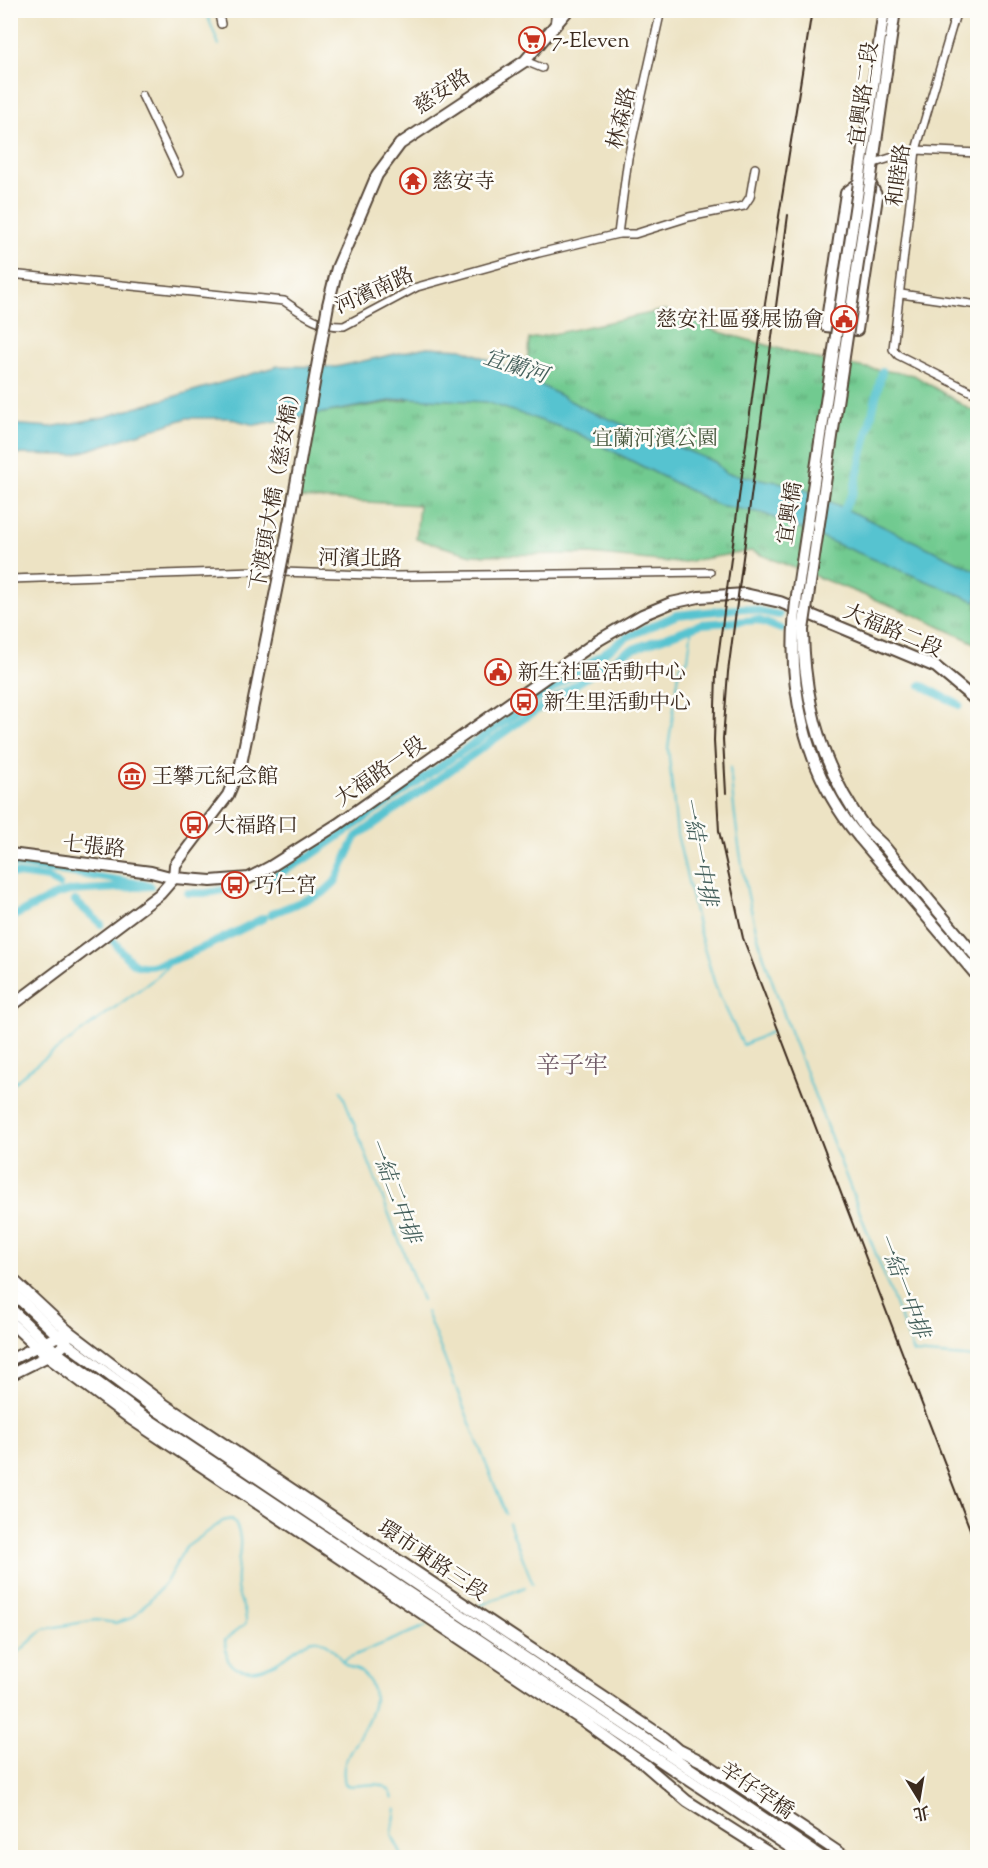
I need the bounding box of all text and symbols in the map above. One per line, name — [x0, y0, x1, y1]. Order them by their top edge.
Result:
supermarket icon: 7-Eleven — [517, 25, 547, 55]
place label: 7-Eleven — [552, 27, 630, 57]
street label: 宜興路二段 — [843, 40, 887, 148]
street label: 慈安路 — [409, 63, 478, 123]
street label: 林森路 — [601, 84, 645, 153]
street label: 和睦路 — [881, 142, 919, 209]
temple icon: 慈安寺 — [398, 166, 428, 196]
place label: 慈安寺 — [432, 168, 495, 198]
street label: 河濱南路 — [330, 261, 419, 323]
public building icon: 慈安社區發展協會 — [829, 304, 859, 334]
place label: 慈安社區發展協會 — [656, 306, 824, 336]
water label: 宜蘭河 — [479, 342, 555, 395]
street label: 下渡頭大橋（慈安橋） — [244, 381, 310, 593]
park label: 宜蘭河濱公園 — [592, 425, 718, 455]
street label: 宜興橋 — [771, 480, 811, 547]
street label: 河濱北路 — [318, 544, 402, 576]
street label: 大福路二段 — [838, 598, 946, 666]
public building icon: 新生社區活動中心 — [483, 657, 513, 687]
place label: 新生社區活動中心 — [518, 659, 686, 689]
bus stop icon: 新生里活動中心 — [509, 687, 539, 717]
place label: 新生里活動中心 — [544, 689, 691, 719]
street label: 大福路一段 — [330, 730, 433, 815]
museum icon: 王攀元紀念館 — [117, 761, 147, 791]
place label: 王攀元紀念館 — [152, 763, 278, 793]
water label: 一結一中排 — [671, 795, 724, 912]
bus stop icon: 大福路口 — [179, 810, 209, 840]
place label: 大福路口 — [214, 812, 298, 842]
street label: 七張路 — [61, 830, 127, 866]
bus stop icon: 巧仁宮 — [220, 870, 250, 900]
place label: 巧仁宮 — [254, 872, 317, 902]
district label: 辛子牢 — [536, 1050, 608, 1084]
water label: 一結二中排 — [358, 1134, 428, 1251]
water label: 一結一中排 — [867, 1229, 937, 1346]
street label: 環市東路三段 — [371, 1514, 492, 1609]
street label: 辛仔罕橋 — [713, 1756, 799, 1828]
north arrow — [889, 1769, 949, 1829]
text: 北 — [911, 1798, 931, 1824]

